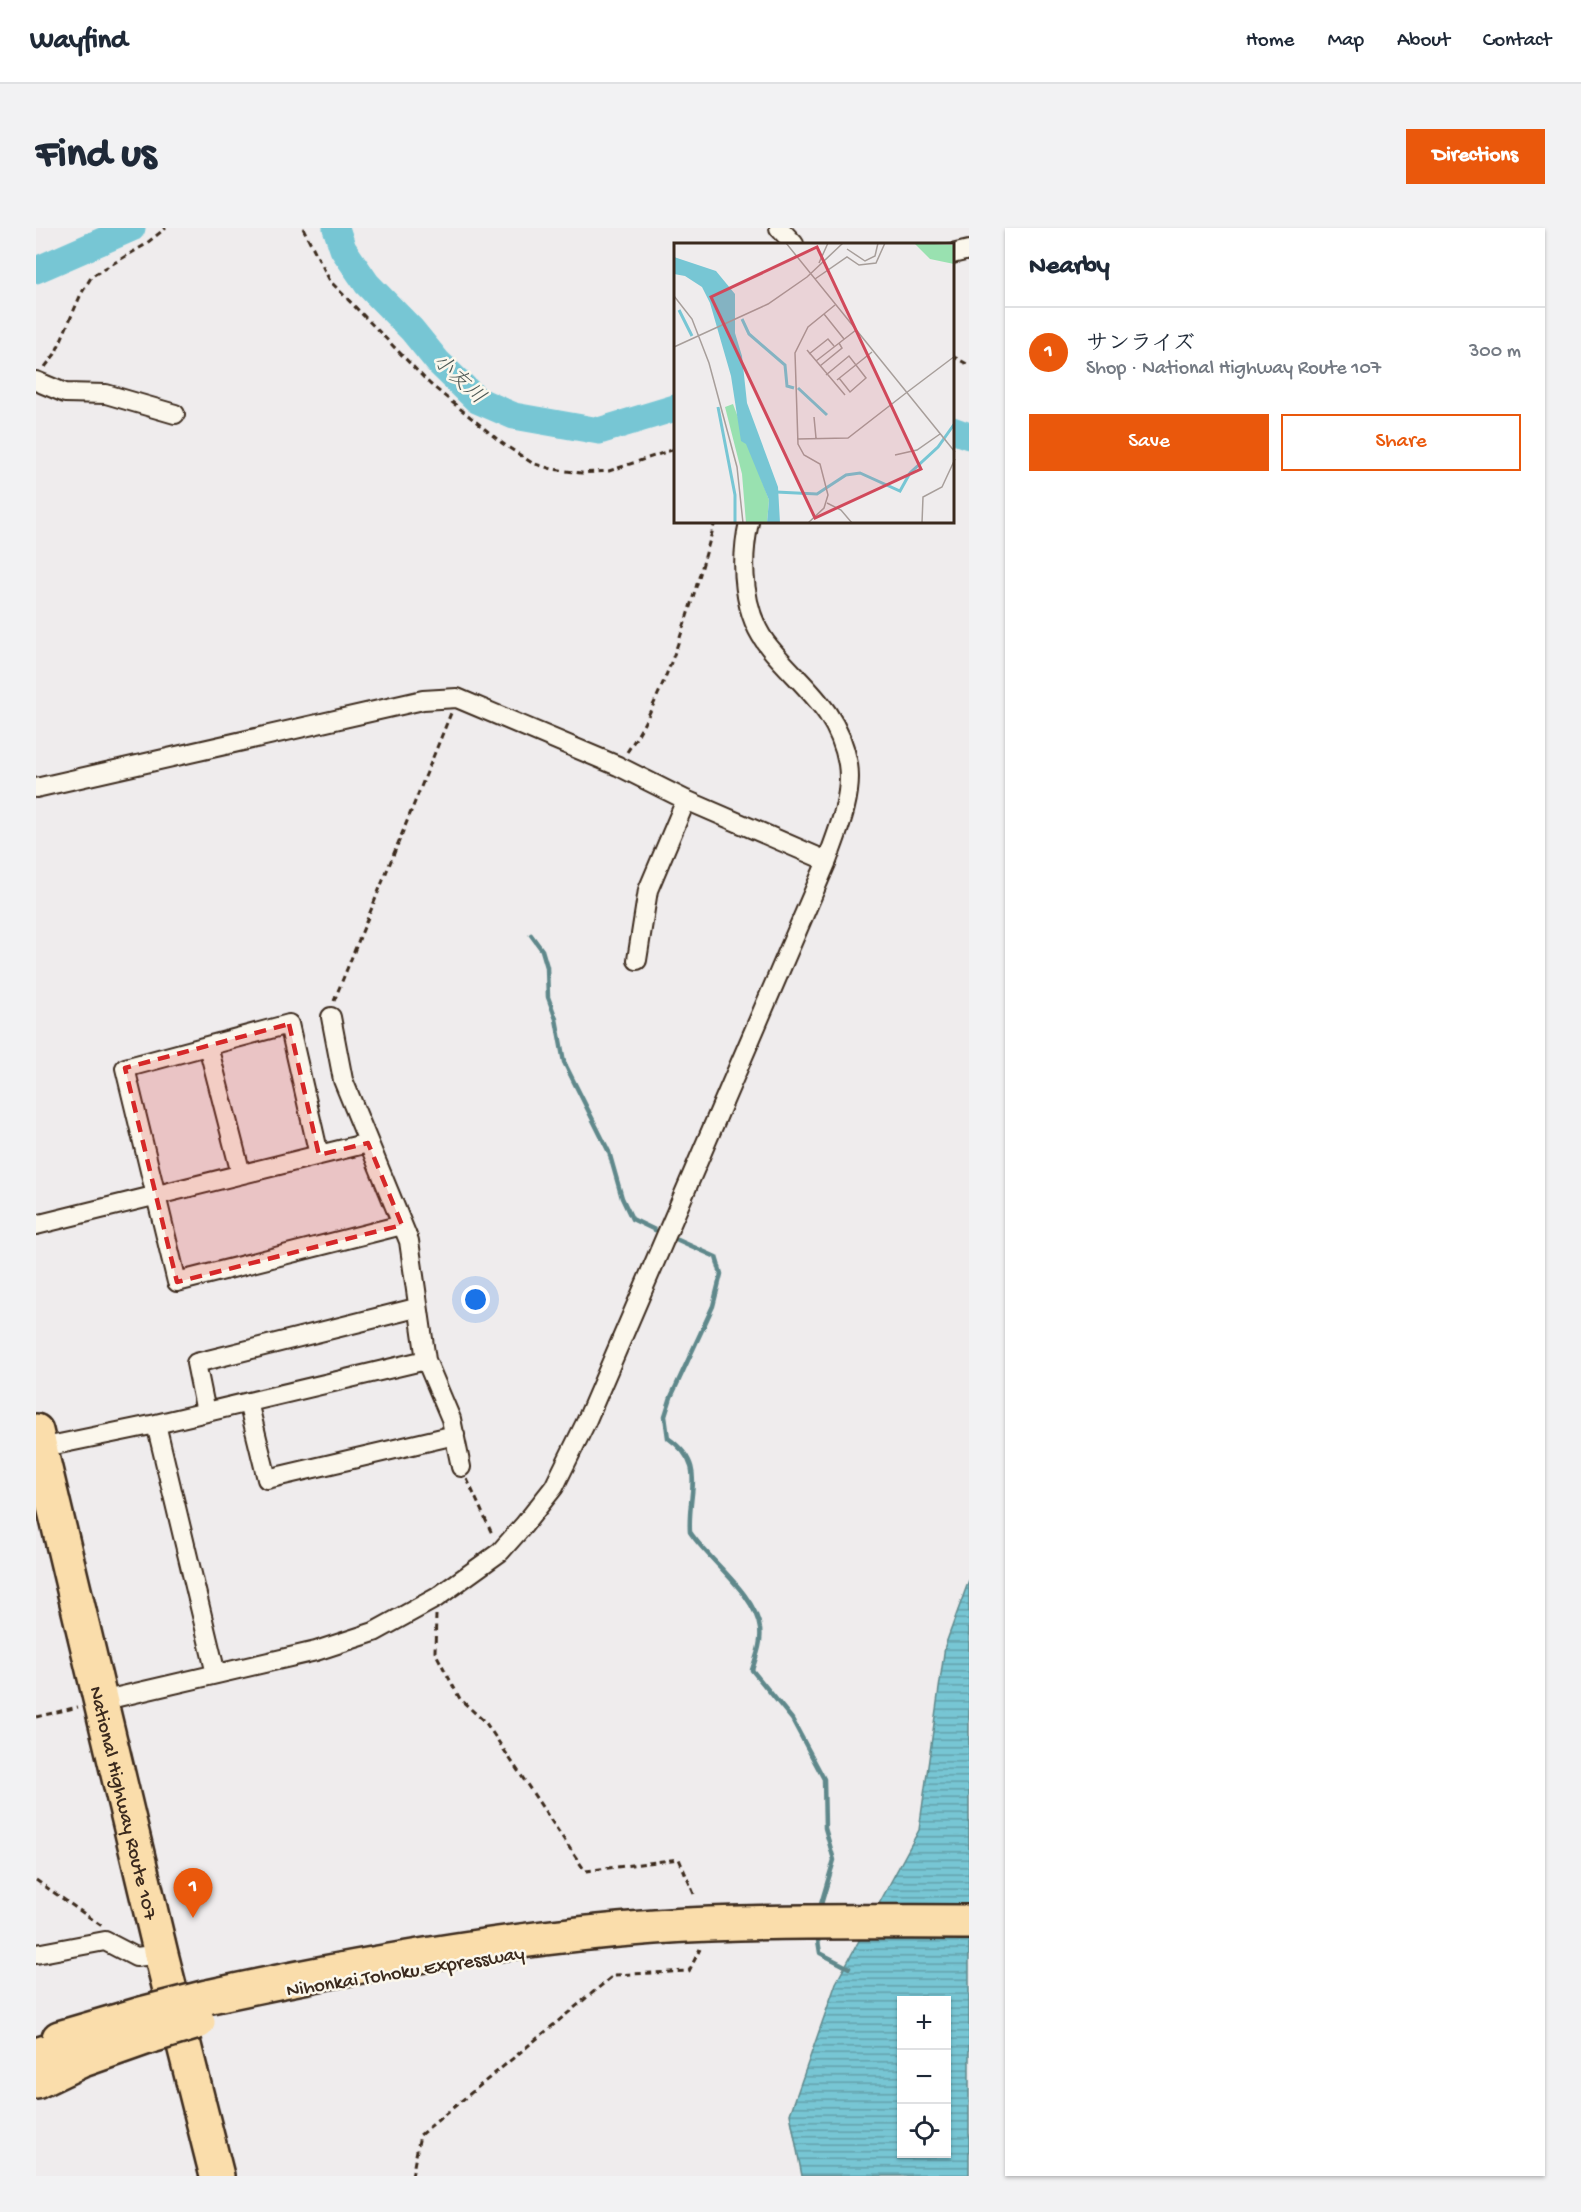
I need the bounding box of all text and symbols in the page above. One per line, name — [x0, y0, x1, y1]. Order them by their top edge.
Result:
text: Wayfind — [30, 25, 127, 58]
text: Home — [1246, 29, 1294, 54]
text: Map — [1327, 29, 1364, 54]
text: About — [1397, 29, 1450, 54]
text: Contact — [1483, 29, 1551, 54]
button: Directions — [1406, 129, 1545, 184]
text: Find us — [36, 132, 156, 181]
inset map — [674, 243, 954, 524]
text: Nearby — [1029, 252, 1110, 283]
text: サンライズ — [1086, 332, 1195, 358]
text: 1 — [1044, 341, 1053, 364]
text: 300 m — [1469, 341, 1521, 364]
water label: 小友川 — [426, 349, 490, 411]
text: Shop · National Highway Route 107 — [1086, 358, 1381, 381]
button: Save — [1029, 414, 1269, 471]
button: Share — [1281, 414, 1521, 471]
your location — [461, 1285, 490, 1314]
street label: National Highway Route 107 — [82, 1684, 161, 1923]
pin: 1 — [174, 1868, 212, 1918]
street label: Nihonkai Tohoku Expressway — [285, 1943, 526, 2004]
map controls — [897, 1996, 951, 2158]
button: + — [897, 1996, 951, 2050]
button: − — [897, 2050, 951, 2104]
button: locate — [897, 2104, 951, 2158]

